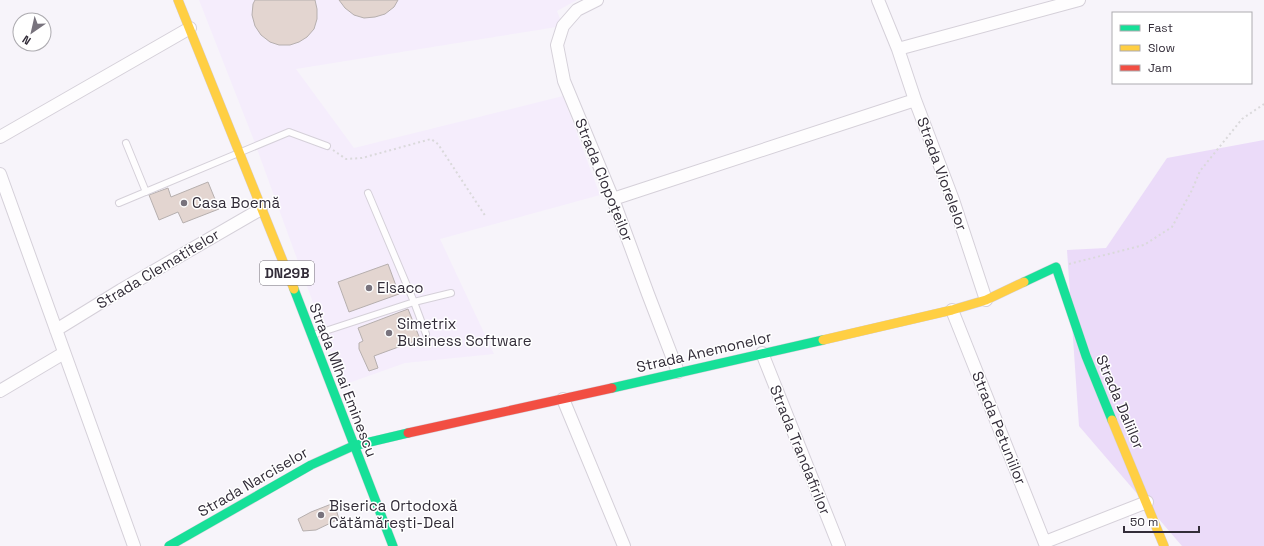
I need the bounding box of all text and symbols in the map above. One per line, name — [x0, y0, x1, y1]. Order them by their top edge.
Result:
north arrow — [12, 12, 52, 52]
legend — [1112, 12, 1252, 84]
text: Fast — [1148, 20, 1173, 36]
text: N — [19, 32, 33, 48]
text: Slow — [1148, 40, 1175, 56]
text: Jam — [1148, 60, 1172, 76]
street label: Strada Viorelelor — [913, 114, 972, 234]
street label: Strada Clopoțeilor — [571, 115, 638, 244]
place label: Casa Boemă — [192, 193, 280, 212]
marker: Casa Boemă — [179, 198, 189, 208]
street label: Strada Clematitelor — [93, 224, 223, 313]
road number: DN29B — [260, 261, 314, 285]
place label: Elsaco — [377, 278, 424, 297]
marker: Elsaco — [364, 283, 374, 293]
street label: Strada MIhai Eminescu — [305, 300, 382, 459]
place label: Simetrix Business Software — [397, 314, 532, 350]
street label: Strada Anemonelor — [634, 327, 774, 376]
marker: Simetrix Business Software — [384, 328, 394, 338]
street label: Strada Daliilor — [1092, 352, 1149, 452]
street label: Strada Petuniilor — [968, 368, 1031, 488]
street label: Strada Trandafirilor — [766, 382, 835, 518]
street label: Strada Narciselor — [194, 442, 312, 521]
place label: Biserica Ortodoxă Cătămărești-Deal — [329, 496, 458, 532]
scale bar — [1124, 508, 1199, 534]
marker: Biserica Ortodoxă Cătămărești-Deal — [316, 510, 326, 520]
text: 50 m — [1130, 514, 1158, 530]

